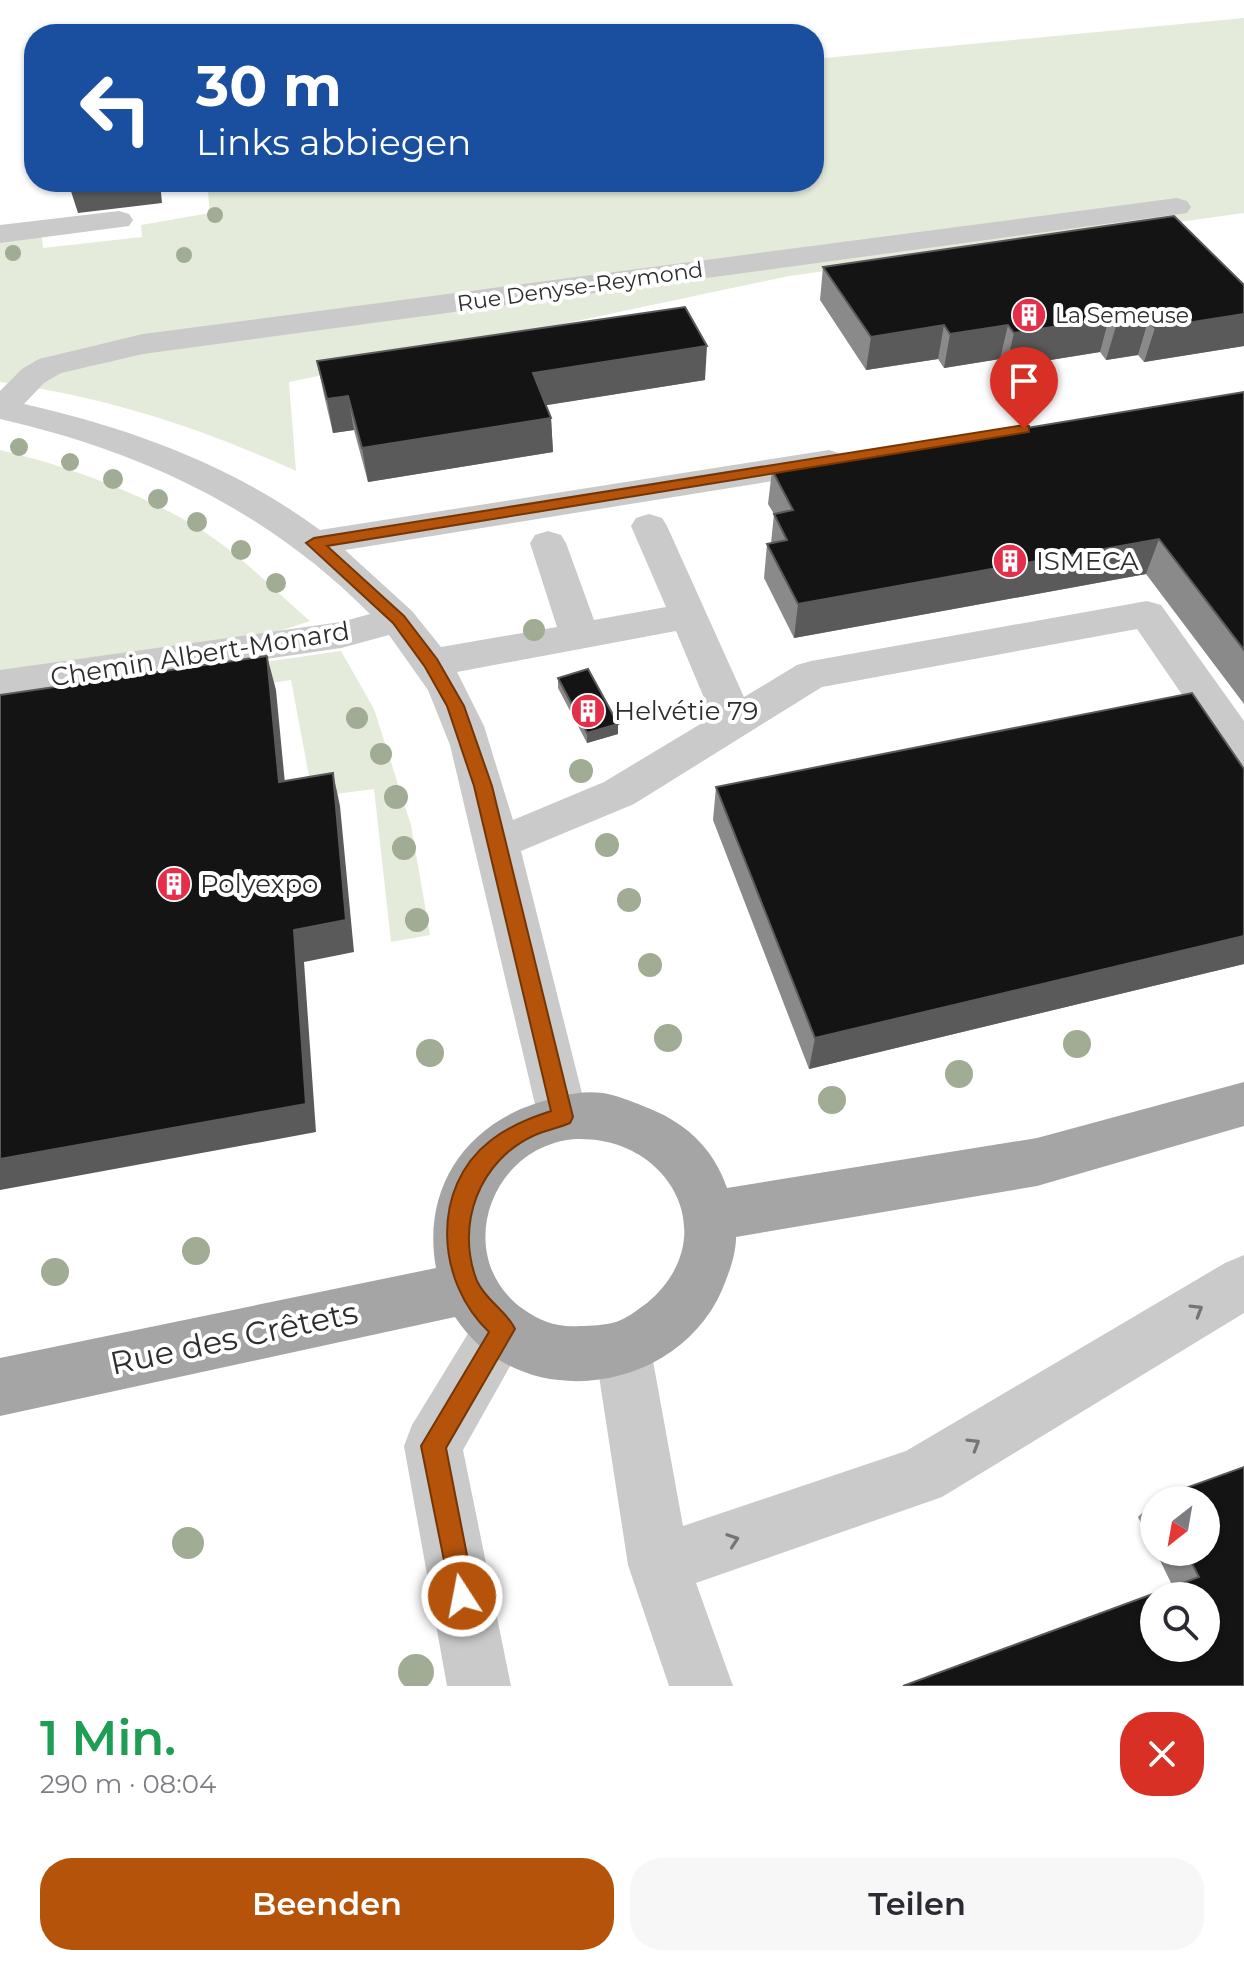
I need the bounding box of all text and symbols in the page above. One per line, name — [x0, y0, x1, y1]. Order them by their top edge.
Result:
text: 30 m — [196, 52, 342, 120]
icon: left — [64, 56, 168, 160]
text: Links abbiegen — [196, 120, 471, 164]
street label: Rue Denyse-Reymond — [455, 256, 705, 317]
building icon: La Semeuse — [1010, 296, 1048, 334]
place label: La Semeuse — [1055, 302, 1189, 329]
pin — [990, 347, 1058, 429]
icon: arrive — [1002, 359, 1046, 403]
building icon: ISMECA — [991, 542, 1029, 580]
place label: ISMECA — [1036, 545, 1139, 577]
street label: Chemin Albert-Monard — [48, 615, 352, 693]
building icon: Helvétie 79 — [569, 692, 607, 730]
place label: Helvétie 79 — [614, 695, 758, 727]
building icon: Polyexpo — [155, 865, 193, 903]
place label: Polyexpo — [200, 868, 318, 900]
street label: Rue des Crêtets — [107, 1292, 361, 1383]
one-way arrow — [1188, 1305, 1203, 1320]
one-way arrow — [965, 1438, 980, 1454]
north arrow — [1140, 1486, 1220, 1566]
map controls — [1140, 1486, 1220, 1662]
one-way arrow — [725, 1533, 739, 1549]
position arrow — [420, 1554, 504, 1638]
button: search — [1140, 1582, 1220, 1662]
text: 1 Min. — [40, 1709, 176, 1767]
button: close — [1120, 1712, 1204, 1796]
text: 290 m · 08:04 — [40, 1768, 216, 1800]
button: Beenden — [40, 1858, 614, 1950]
button: Teilen — [630, 1858, 1204, 1950]

